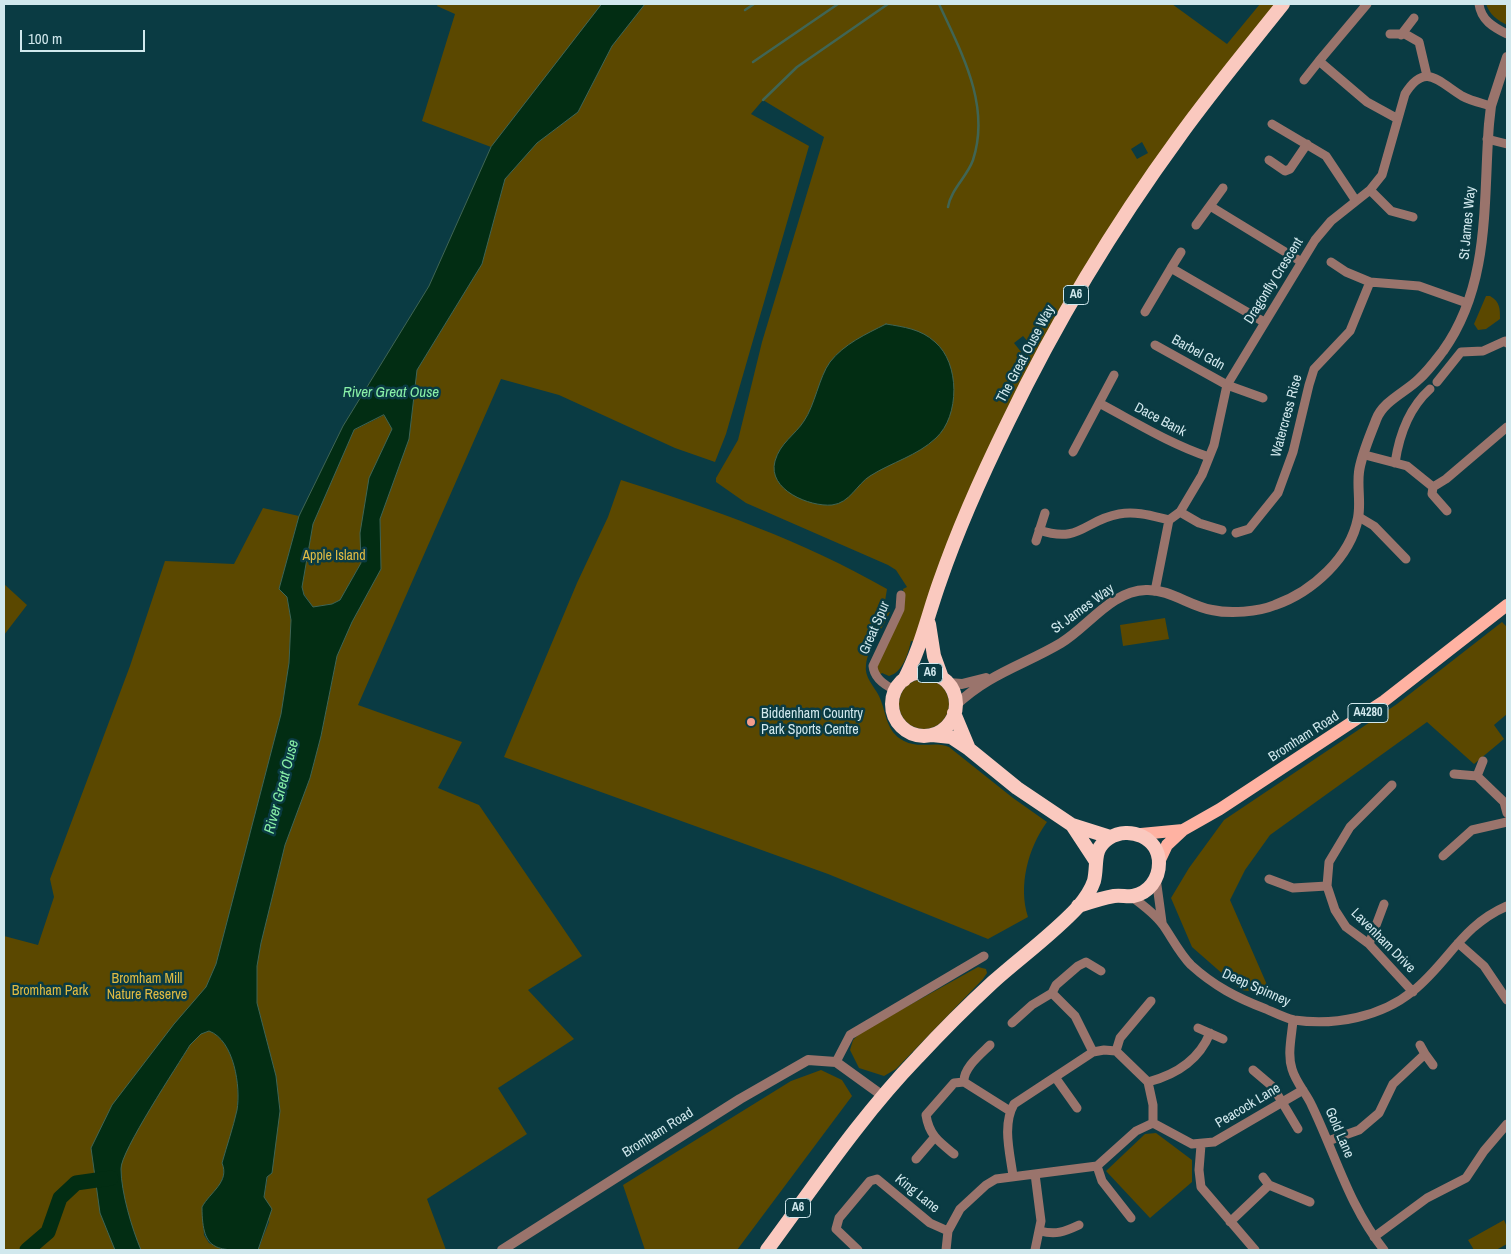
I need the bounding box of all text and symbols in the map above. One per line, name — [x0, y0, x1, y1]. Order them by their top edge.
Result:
scale bar — [22, 20, 148, 52]
text: 100 m — [28, 28, 62, 49]
street label: St James Way — [1456, 186, 1480, 260]
street label: Dragonfly Crescent — [1241, 235, 1307, 327]
road number: A6 — [1064, 286, 1088, 304]
street label: The Great Ouse Way — [993, 302, 1059, 406]
street label: Barbel Gdn — [1169, 332, 1227, 374]
street label: Watercress Rise — [1268, 373, 1306, 459]
water label: River Great Ouse — [343, 384, 439, 402]
street label: Dace Bank — [1131, 399, 1189, 441]
park label: Apple Island — [302, 548, 366, 564]
street label: St James Way — [1048, 581, 1118, 637]
street label: Great Spur — [856, 599, 894, 657]
road number: A6 — [918, 664, 942, 682]
road number: A4280 — [1348, 704, 1388, 722]
place label: Biddenham Country Park Sports Centre — [761, 706, 863, 739]
street label: Bromham Road — [1266, 708, 1342, 766]
marker: Biddenham Country Park Sports Centre — [745, 716, 757, 728]
water label: River Great Ouse — [261, 738, 303, 836]
street label: Lavenham Drive — [1347, 905, 1419, 977]
street label: Deep Spinney — [1219, 966, 1293, 1010]
park label: Bromham Mill Nature Reserve — [107, 971, 187, 1004]
park label: Bromham Park — [12, 983, 88, 999]
street label: Peacock Lane — [1212, 1080, 1284, 1132]
street label: Bromham Road — [619, 1105, 697, 1161]
street label: Gold Lane — [1321, 1105, 1357, 1161]
street label: King Lane — [891, 1171, 943, 1217]
road number: A6 — [786, 1198, 810, 1218]

